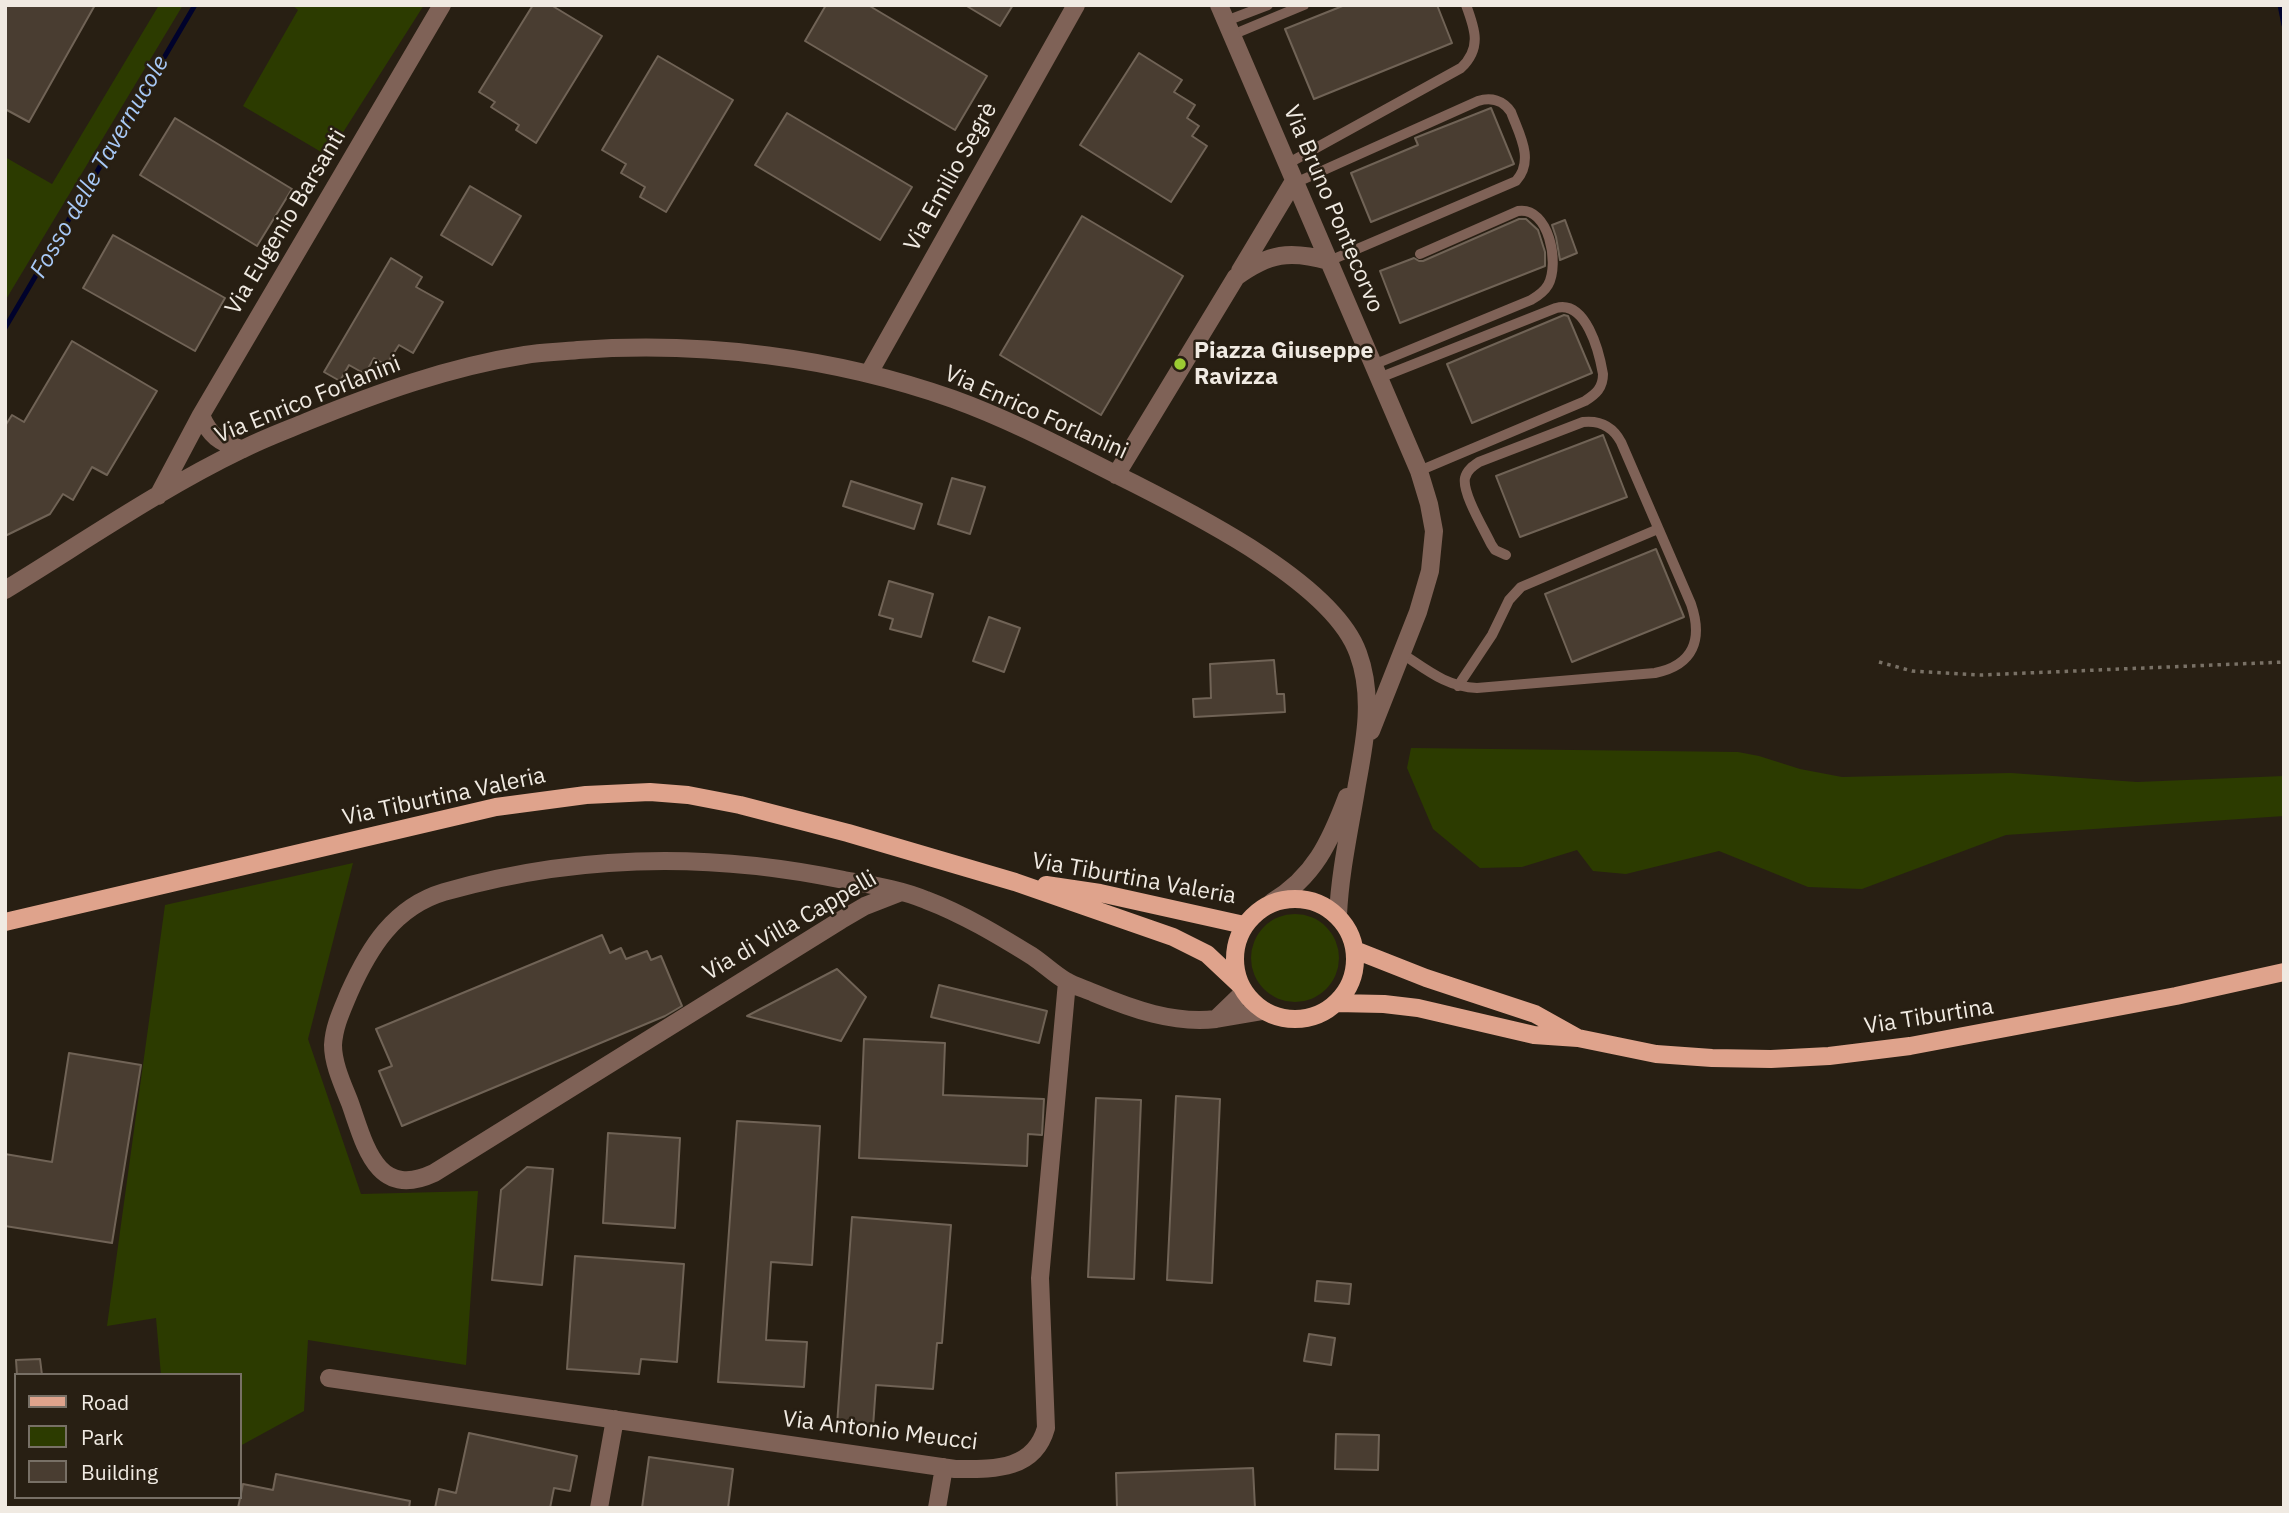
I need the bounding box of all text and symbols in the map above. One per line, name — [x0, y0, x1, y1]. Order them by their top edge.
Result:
water label: Fosso delle Tavernucole — [25, 51, 175, 283]
street label: Via Emilio Segrè — [899, 98, 1003, 256]
street label: Via Bruno Pontecorvo — [1277, 101, 1389, 317]
street label: Via Eugenio Barsanti — [220, 124, 352, 320]
place label: Piazza Giuseppe Ravizza — [1194, 337, 1373, 391]
street label: Via Enrico Forlanini — [211, 350, 405, 450]
marker: Piazza Giuseppe Ravizza — [1172, 356, 1188, 372]
street label: Via Enrico Forlanini — [940, 360, 1132, 466]
street label: Via Tiburtina Valeria — [340, 762, 548, 832]
street label: Via Tiburtina Valeria — [1030, 847, 1238, 911]
street label: Via di Villa Cappelli — [698, 865, 882, 987]
street label: Via Tiburtina — [1862, 993, 1996, 1041]
legend — [14, 1373, 242, 1499]
text: Road — [81, 1388, 129, 1416]
street label: Via Antonio Meucci — [781, 1405, 979, 1457]
text: Park — [81, 1423, 124, 1451]
text: Building — [81, 1458, 158, 1486]

